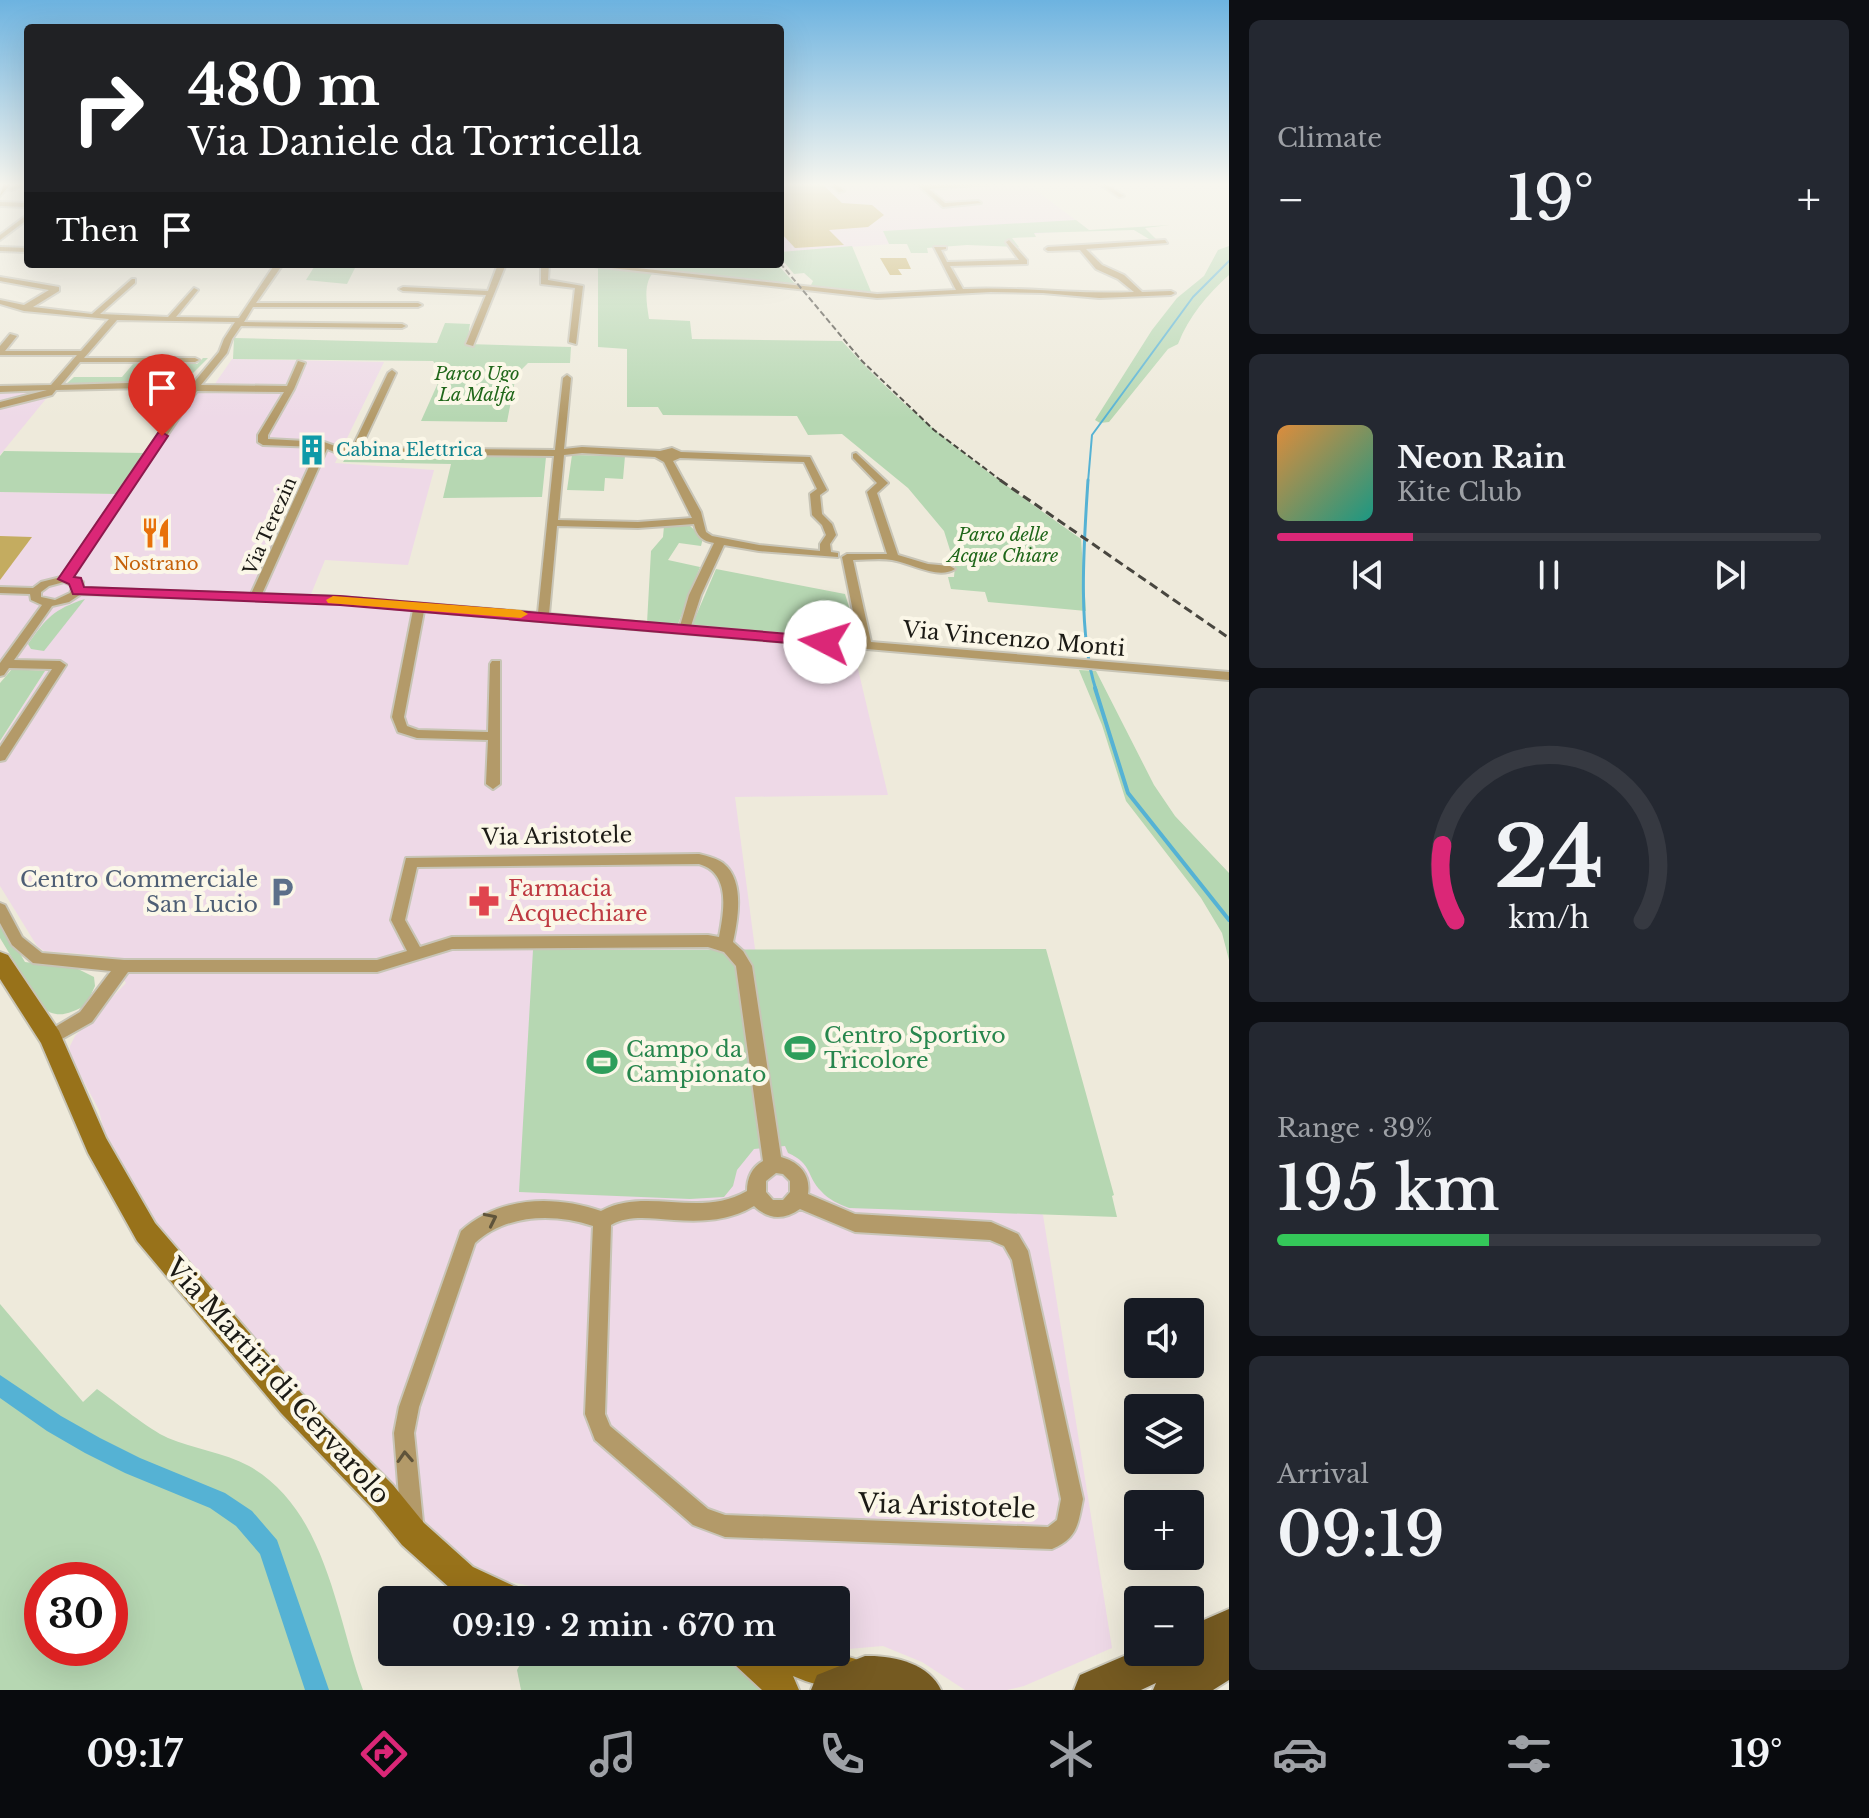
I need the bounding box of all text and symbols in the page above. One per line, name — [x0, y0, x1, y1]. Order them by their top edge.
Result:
text: 480 m — [188, 51, 380, 120]
icon: right — [56, 56, 160, 160]
text: Via Daniele da Torricella — [188, 120, 641, 165]
text: Climate — [1277, 122, 1382, 154]
text: 19° — [1508, 162, 1594, 236]
text: − — [1277, 172, 1305, 227]
text: + — [1797, 172, 1821, 227]
icon: arrive — [155, 208, 199, 252]
text: Then — [56, 212, 139, 249]
pin — [128, 354, 196, 436]
park label: Parco Ugo La Malfa — [434, 363, 519, 406]
icon: arrive — [140, 366, 184, 410]
building icon: Cabina Elettrica — [295, 433, 329, 467]
place label: Cabina Elettrica — [336, 439, 483, 461]
text: Neon Rain — [1397, 439, 1566, 476]
street label: Via Terezin — [238, 474, 301, 579]
text: Kite Club — [1397, 476, 1522, 508]
restaurant icon: Nostrano — [139, 516, 173, 550]
park label: Parco delle Acque Chiare — [946, 524, 1058, 567]
place label: Nostrano — [113, 553, 199, 575]
icon: previous — [1346, 553, 1390, 597]
icon: pause — [1527, 553, 1571, 597]
icon: next — [1708, 553, 1752, 597]
position arrow — [783, 600, 867, 684]
street label: Via Vincenzo Monti — [901, 616, 1127, 662]
text: 24 — [1494, 806, 1604, 909]
street label: Via Aristotele — [481, 821, 632, 851]
place label: Centro Commerciale San Lucio — [20, 866, 258, 918]
parking icon: Centro Commerciale San Lucio — [265, 875, 299, 909]
place label: Farmacia Acquechiare — [507, 875, 648, 927]
pharmacy icon: Farmacia Acquechiare — [467, 884, 501, 918]
text: km/h — [1508, 900, 1590, 936]
place label: Centro Sportivo Tricolore — [824, 1022, 1006, 1074]
sports icon: Centro Sportivo Tricolore — [783, 1031, 817, 1065]
place label: Campo da Campionato — [626, 1036, 766, 1088]
sports icon: Campo da Campionato — [585, 1045, 619, 1079]
text: Range · 39% — [1277, 1112, 1433, 1144]
text: 195 km — [1277, 1152, 1499, 1226]
one-way arrow — [482, 1213, 497, 1229]
street label: Via Martiri di Cervarolo — [158, 1251, 397, 1511]
map controls — [1124, 1298, 1204, 1666]
button: sound — [1124, 1298, 1204, 1378]
button: layers — [1124, 1394, 1204, 1474]
one-way arrow — [397, 1450, 414, 1463]
text: Arrival — [1277, 1458, 1369, 1490]
street label: Via Aristotele — [857, 1487, 1036, 1525]
button: + — [1124, 1490, 1204, 1570]
text: 09:19 — [1277, 1498, 1445, 1572]
speed limit sign: 30 — [24, 1562, 128, 1666]
button: − — [1124, 1586, 1204, 1666]
text: 09:19 · 2 min · 670 m — [452, 1607, 776, 1644]
icon: directions — [356, 1726, 412, 1782]
icon: music — [585, 1726, 641, 1782]
icon: phone — [814, 1726, 870, 1782]
icon: climate — [1043, 1726, 1099, 1782]
icon: car — [1272, 1726, 1328, 1782]
icon: filters — [1501, 1726, 1557, 1782]
text: 09:17 — [87, 1732, 183, 1777]
text: 19° — [1730, 1732, 1782, 1777]

